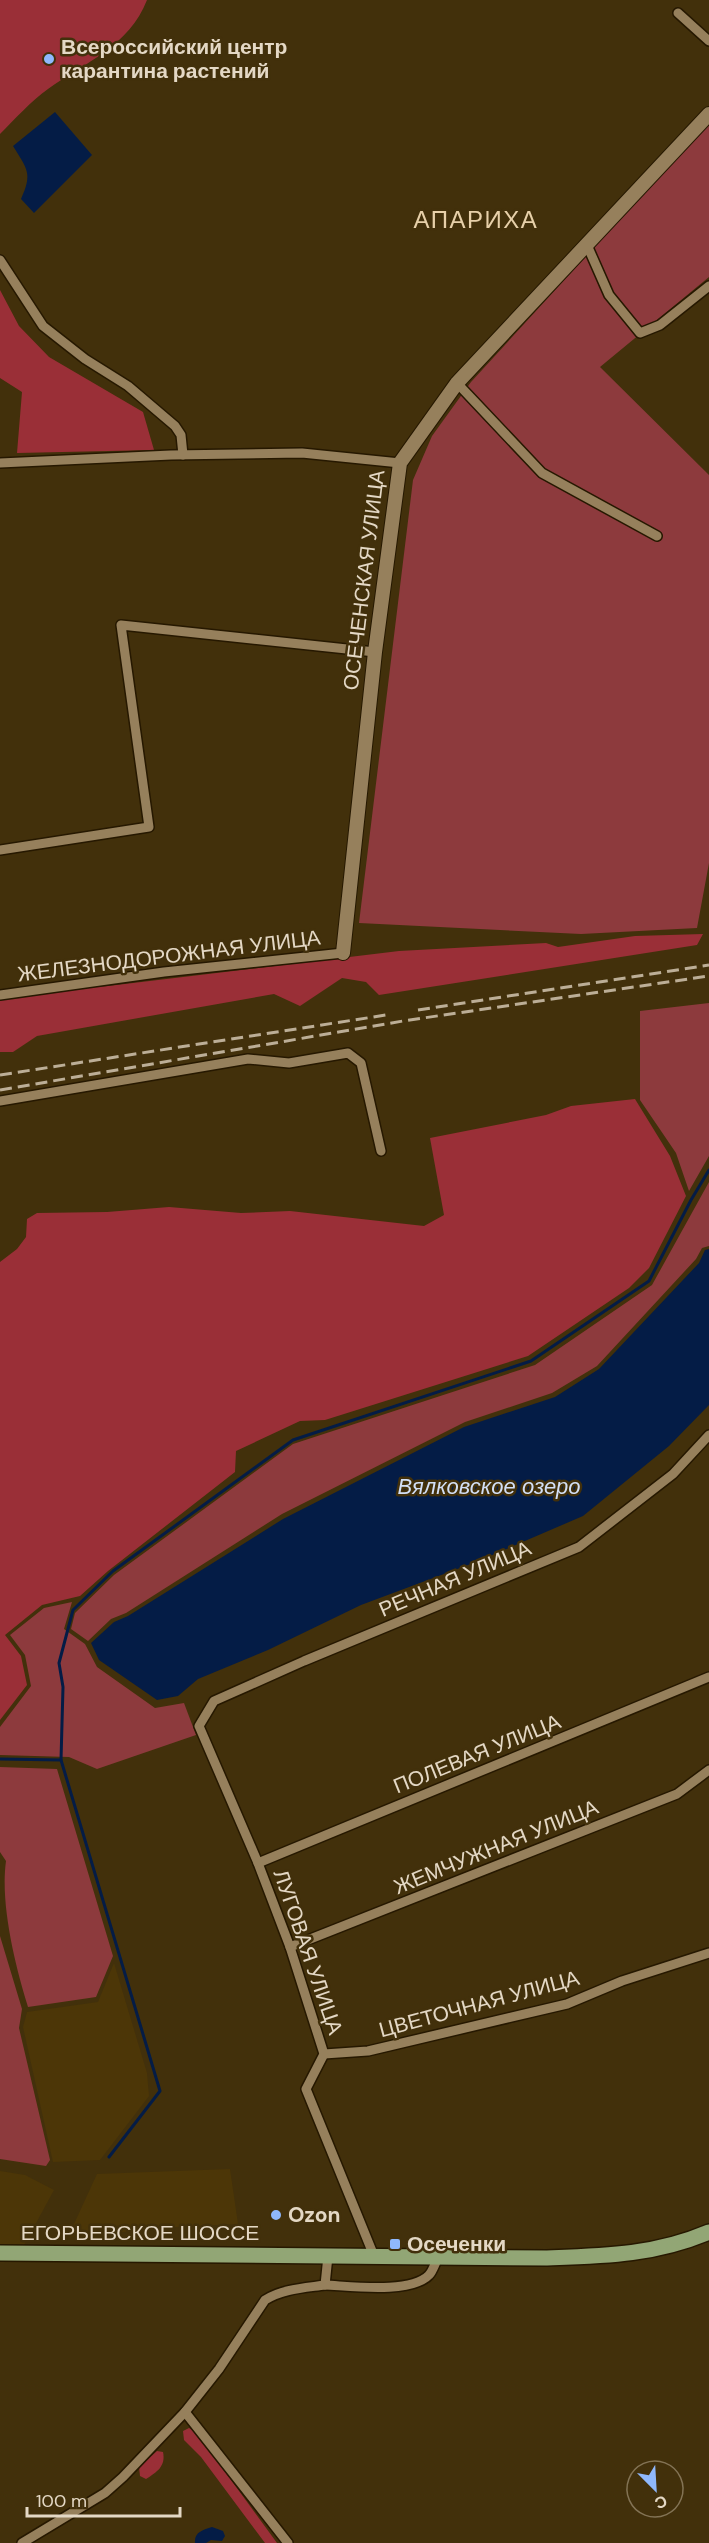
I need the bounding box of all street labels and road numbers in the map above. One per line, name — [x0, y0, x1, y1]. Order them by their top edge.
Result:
street label: ОСЕЧЕНСКАЯ УЛИЦА — [337, 468, 391, 692]
street label: ЖЕЛЕЗНОДОРОЖНАЯ УЛИЦА — [16, 924, 322, 988]
street label: РЕЧНАЯ УЛИЦА — [375, 1534, 535, 1624]
street label: ПОЛЕВАЯ УЛИЦА — [389, 1708, 565, 1800]
street label: ЖЕМЧУЖНАЯ УЛИЦА — [390, 1793, 602, 1901]
street label: ЛУГОВАЯ УЛИЦА — [267, 1866, 349, 2038]
street label: ЦВЕТОЧНАЯ УЛИЦА — [376, 1964, 582, 2044]
street label: ЕГОРЬЕВСКОЕ ШОССЕ — [21, 2219, 259, 2247]

